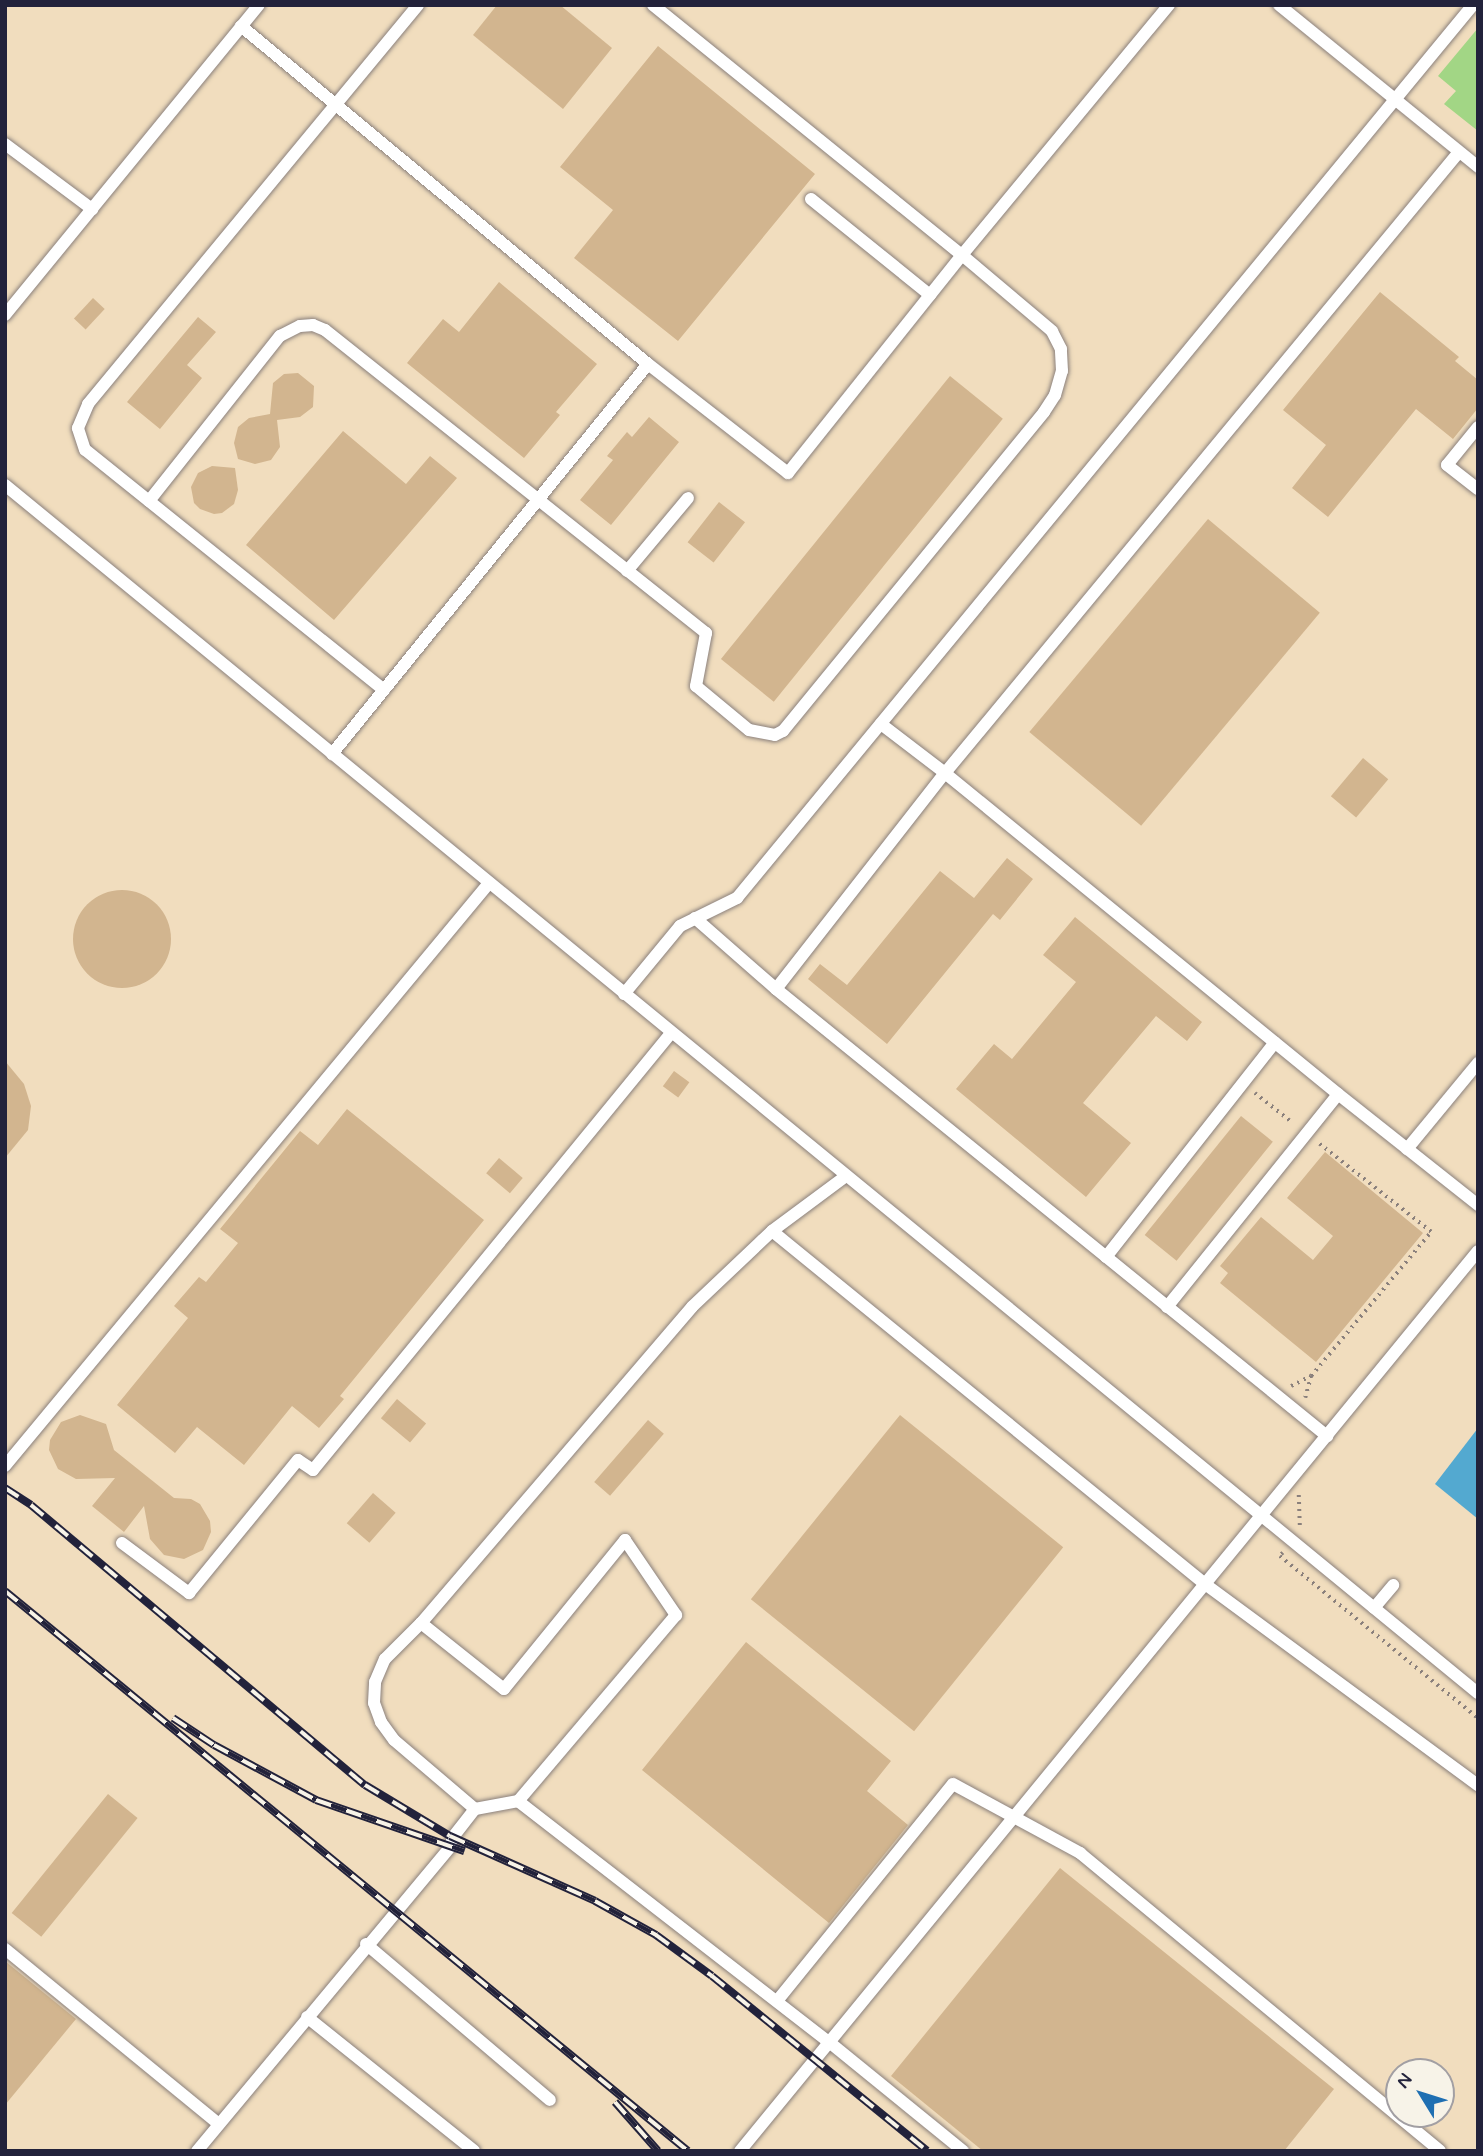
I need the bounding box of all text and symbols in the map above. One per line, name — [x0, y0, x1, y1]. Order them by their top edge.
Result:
north arrow — [1385, 2058, 1455, 2128]
text: N — [1391, 2068, 1418, 2094]

